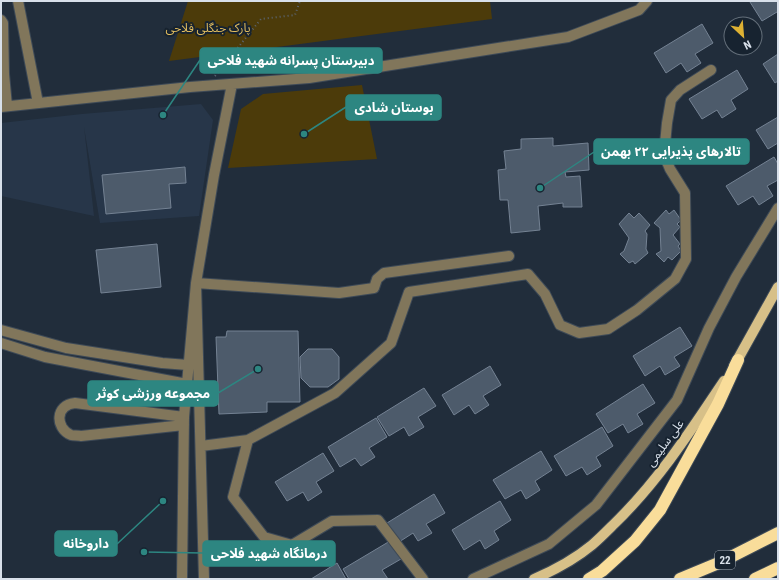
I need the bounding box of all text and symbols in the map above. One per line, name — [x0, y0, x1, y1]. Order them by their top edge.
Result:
north arrow — [723, 16, 763, 56]
park label: پارک جنگلی فلاحی — [165, 21, 251, 36]
text: N — [741, 37, 753, 52]
callout: دبیرستان پسرانه شهید فلاحی — [200, 48, 382, 73]
text: دبیرستان پسرانه شهید فلاحی — [208, 53, 375, 69]
callout: بوستان شادی — [346, 95, 441, 120]
text: بوستان شادی — [354, 100, 434, 115]
callout: تالارهای پذیرایی ۲۲ بهمن — [594, 139, 749, 164]
text: تالارهای پذیرایی ۲۲ بهمن — [601, 144, 741, 160]
callout: مجموعه ورزشی کوثر — [88, 381, 218, 406]
text: مجموعه ورزشی کوثر — [95, 386, 210, 401]
street label: علی سلیمی — [643, 417, 687, 469]
callout: داروخانه — [55, 531, 117, 556]
text: داروخانه — [63, 536, 109, 551]
callout: درمانگاه شهید فلاحی — [203, 541, 335, 566]
text: درمانگاه شهید فلاحی — [211, 546, 328, 561]
road number: 22 — [715, 551, 735, 569]

